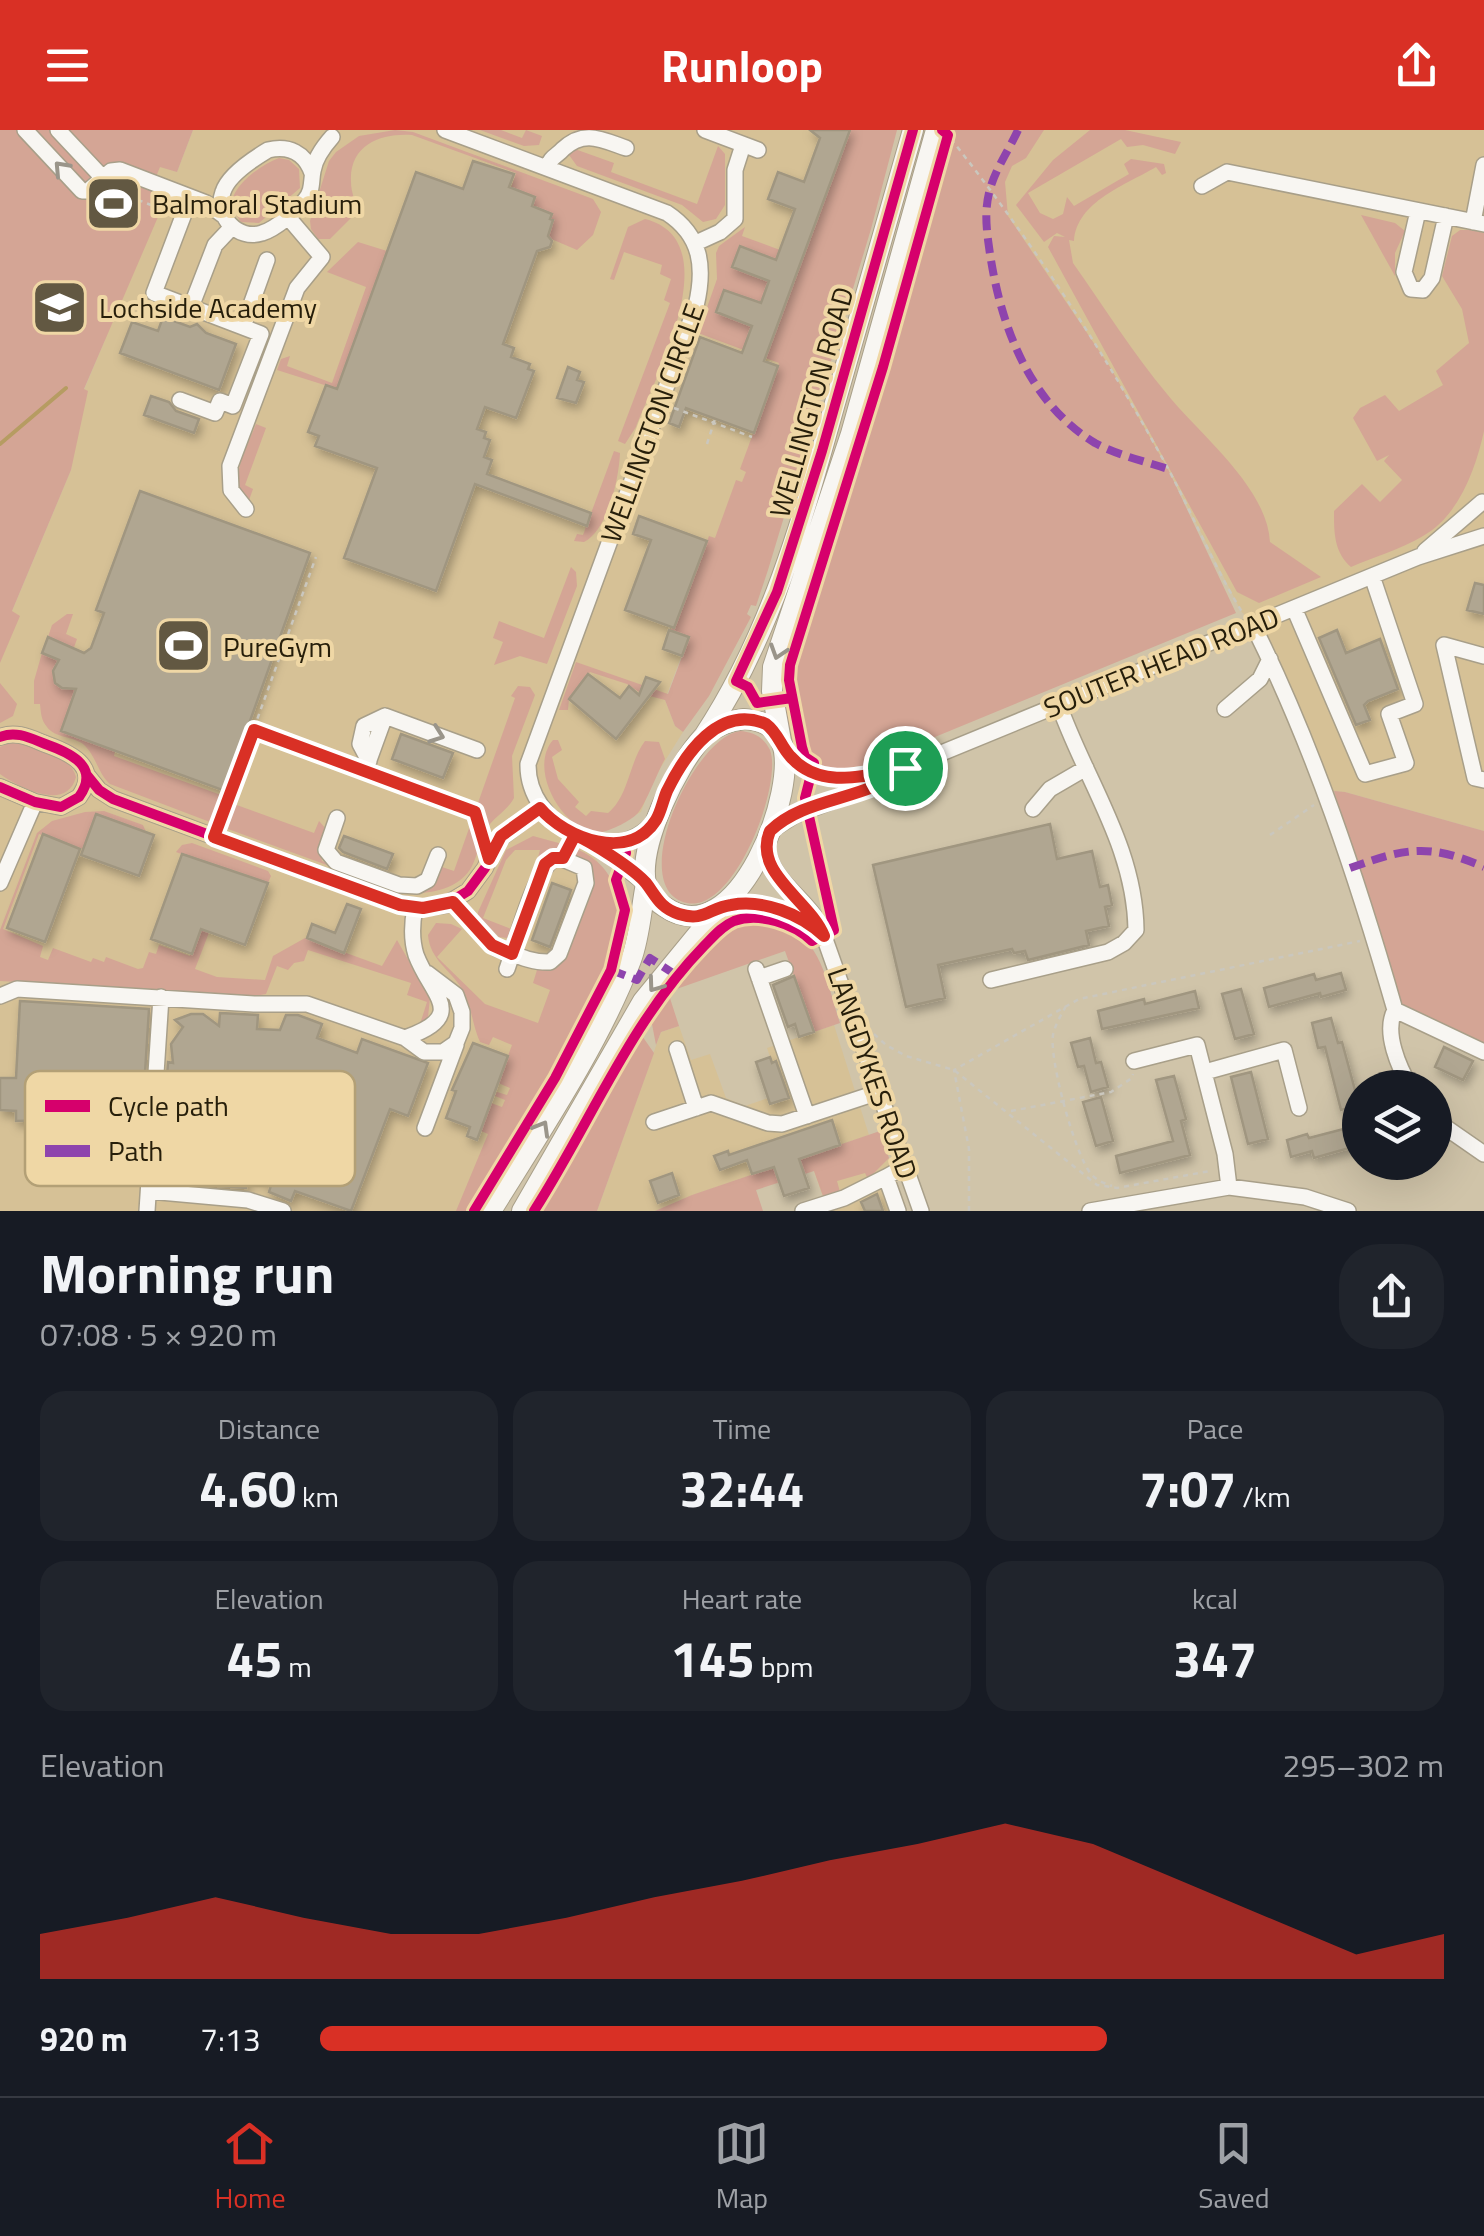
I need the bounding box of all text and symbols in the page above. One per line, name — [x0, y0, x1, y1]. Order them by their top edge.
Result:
text: Runloop — [661, 31, 823, 99]
icon: menu — [40, 38, 95, 93]
icon: share — [1389, 38, 1444, 93]
one-way arrow — [55, 161, 73, 180]
sports icon: Balmoral Stadium — [83, 173, 143, 233]
place label: Balmoral Stadium — [152, 182, 362, 225]
school or university icon: Lochside Academy — [30, 277, 90, 337]
street label: WELLINGTON ROAD — [758, 282, 864, 522]
place label: Lochside Academy — [99, 286, 317, 329]
street label: WELLINGTON CIRCLE — [589, 298, 715, 548]
street label: SOUTER HEAD ROAD — [1037, 595, 1285, 729]
sports icon: PureGym — [154, 616, 214, 676]
place label: PureGym — [223, 625, 332, 668]
one-way arrow — [770, 643, 790, 660]
one-way arrow — [427, 723, 444, 744]
pin — [863, 726, 948, 811]
icon: arrive — [878, 741, 933, 796]
street label: LANGDYKES ROAD — [817, 961, 929, 1185]
one-way arrow — [649, 974, 667, 992]
map controls — [1342, 1070, 1452, 1180]
button: layers — [1342, 1070, 1452, 1180]
legend — [25, 1071, 355, 1186]
text: Cycle path — [108, 1084, 229, 1127]
one-way arrow — [530, 1121, 549, 1139]
text: Path — [108, 1129, 163, 1172]
text: Morning run — [40, 1231, 334, 1314]
button: share — [1339, 1244, 1444, 1349]
text: 07:08 · 5 × 920 m — [40, 1310, 277, 1358]
text: Distance — [218, 1407, 320, 1450]
text: Time — [713, 1407, 771, 1450]
text: Pace — [1187, 1407, 1243, 1450]
text: 4.60 — [199, 1450, 296, 1526]
text: 32:44 — [680, 1450, 804, 1526]
text: 7:07 — [1139, 1450, 1236, 1526]
text: km — [296, 1475, 339, 1518]
text: /km — [1236, 1475, 1291, 1518]
text: Elevation — [215, 1577, 323, 1620]
text: Heart rate — [682, 1577, 802, 1620]
text: kcal — [1192, 1577, 1238, 1620]
text: 45 — [226, 1620, 282, 1696]
text: 145 — [670, 1620, 754, 1696]
text: 347 — [1173, 1620, 1257, 1696]
text: m — [282, 1645, 312, 1688]
text: bpm — [754, 1645, 814, 1688]
text: Elevation — [40, 1741, 164, 1789]
text: 295–302 m — [1282, 1741, 1444, 1789]
text: 920 m — [40, 2015, 128, 2063]
text: 7:13 — [200, 2015, 261, 2063]
tab: Home — [214, 2116, 286, 2219]
tab: Map — [714, 2116, 769, 2219]
tab: Saved — [1198, 2116, 1270, 2219]

